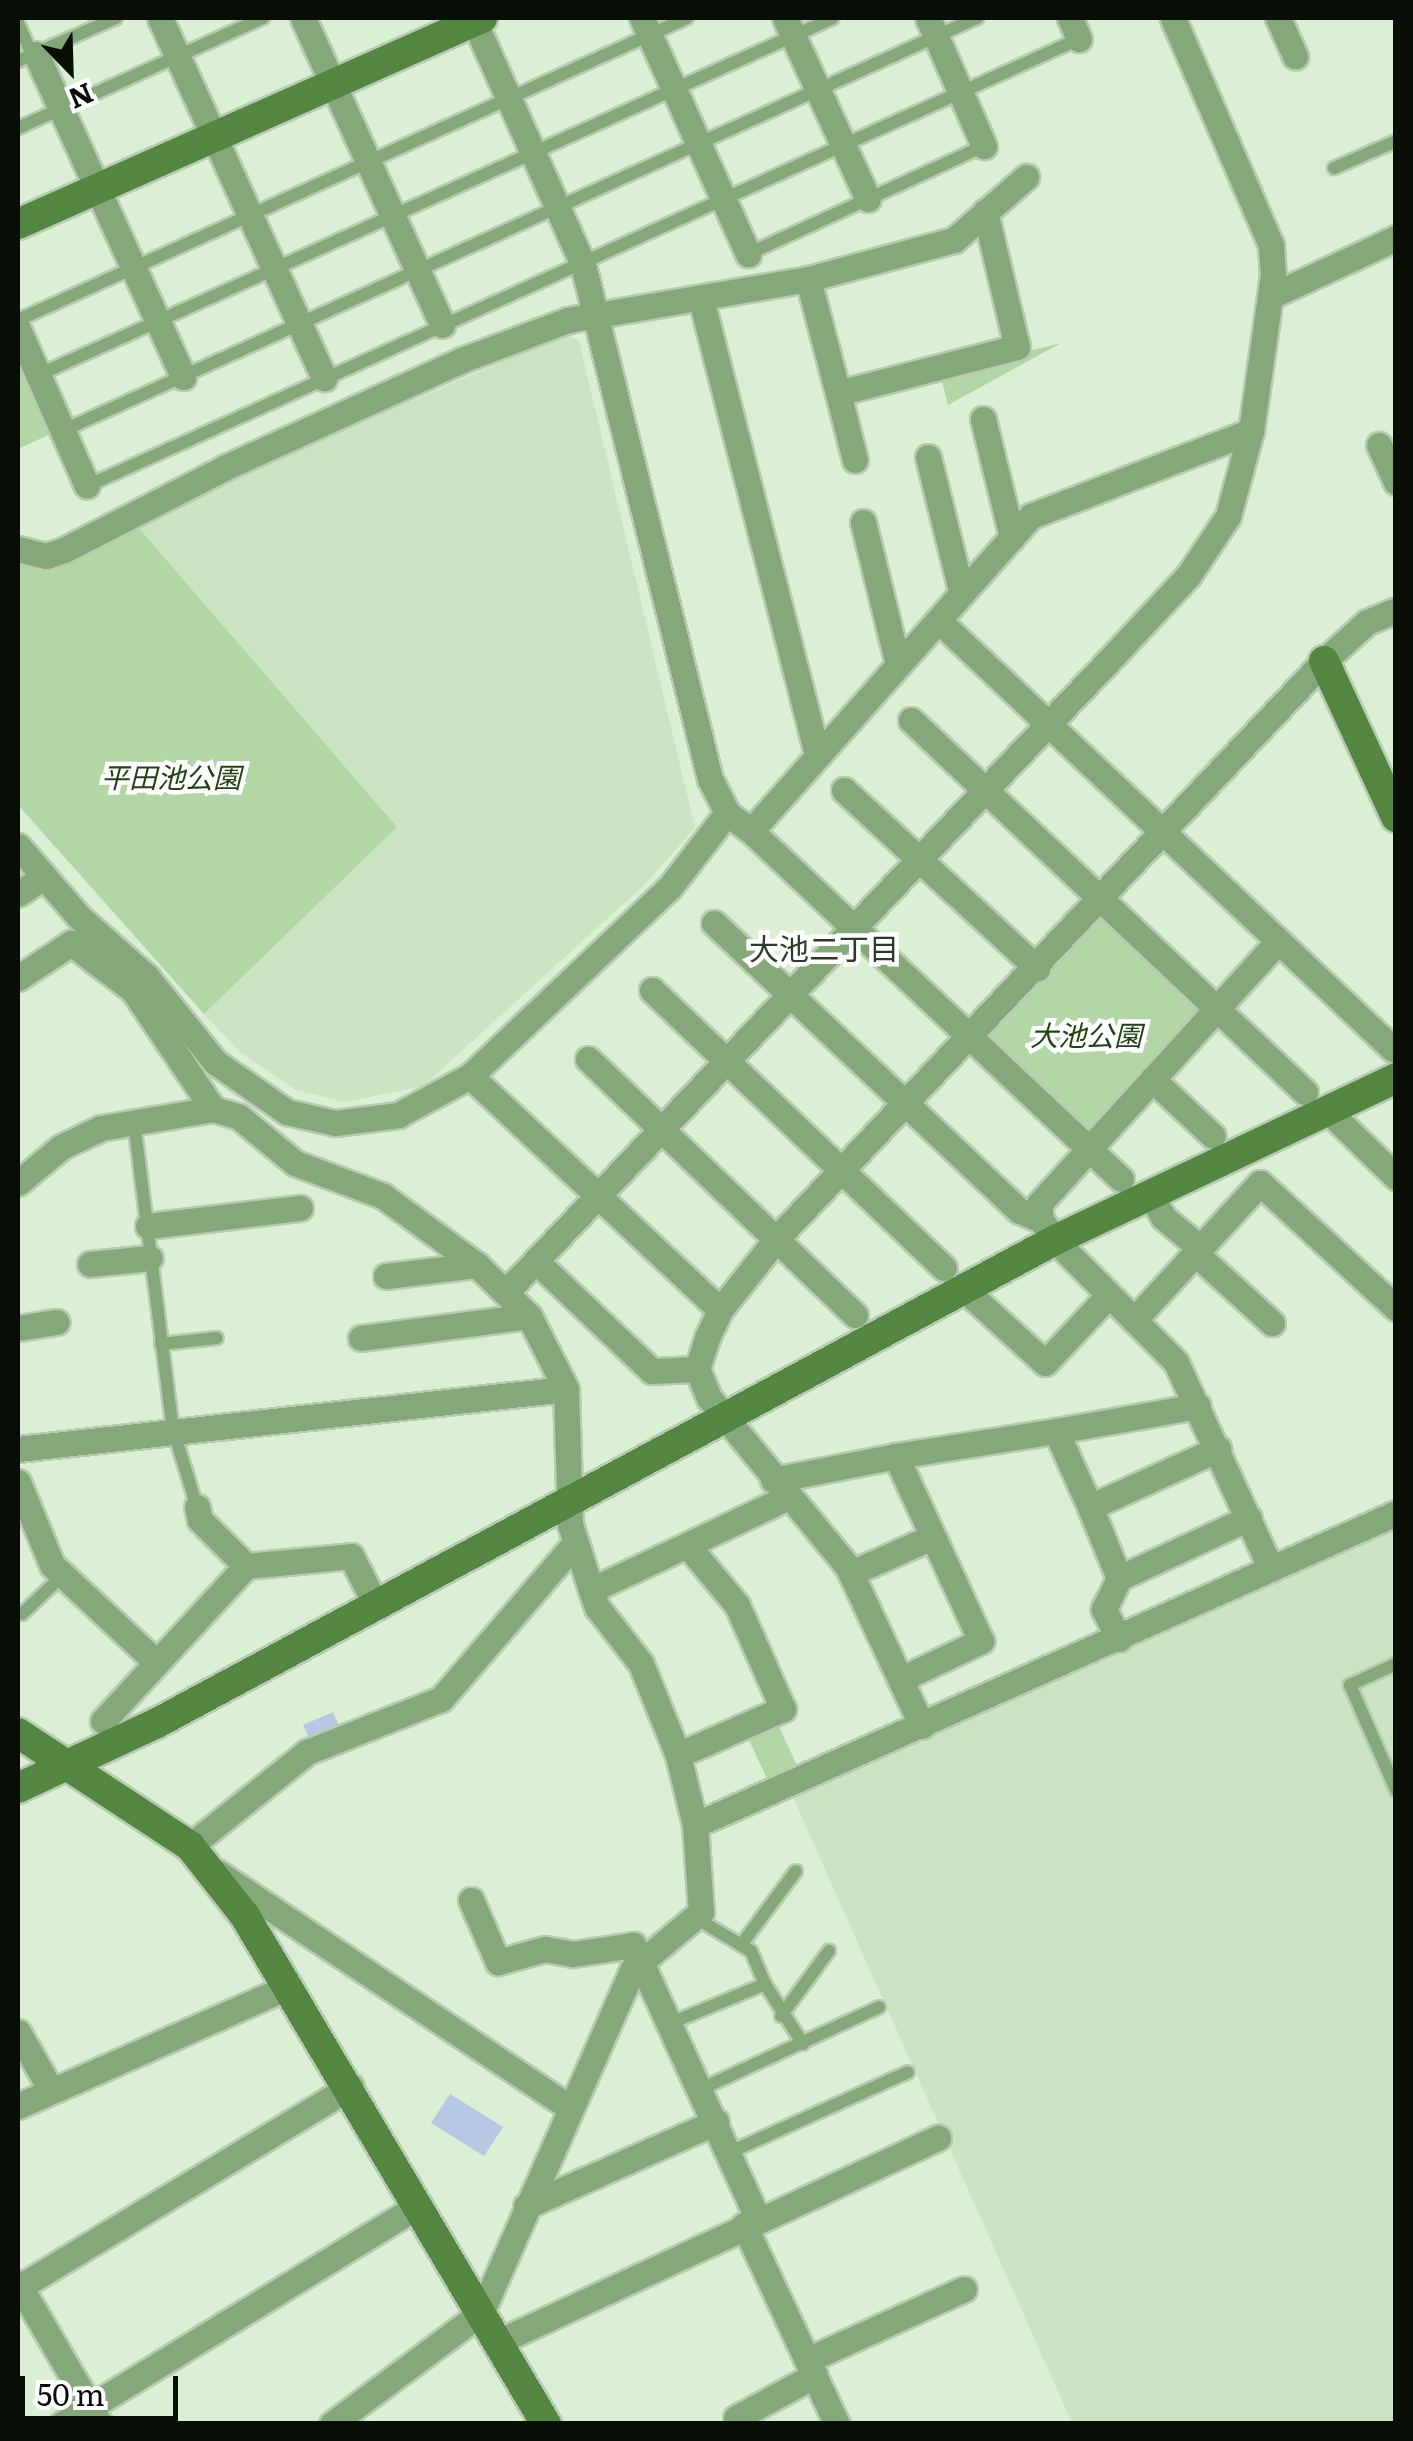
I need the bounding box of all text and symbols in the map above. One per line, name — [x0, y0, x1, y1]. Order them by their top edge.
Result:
north arrow — [20, 20, 120, 120]
text: N — [63, 74, 101, 122]
park label: 平田池公園 — [101, 759, 241, 793]
district label: 大池二丁目 — [749, 929, 899, 965]
park label: 大池公園 — [1030, 1017, 1142, 1051]
scale bar — [25, 2356, 182, 2418]
text: 50 m — [37, 2371, 105, 2415]

